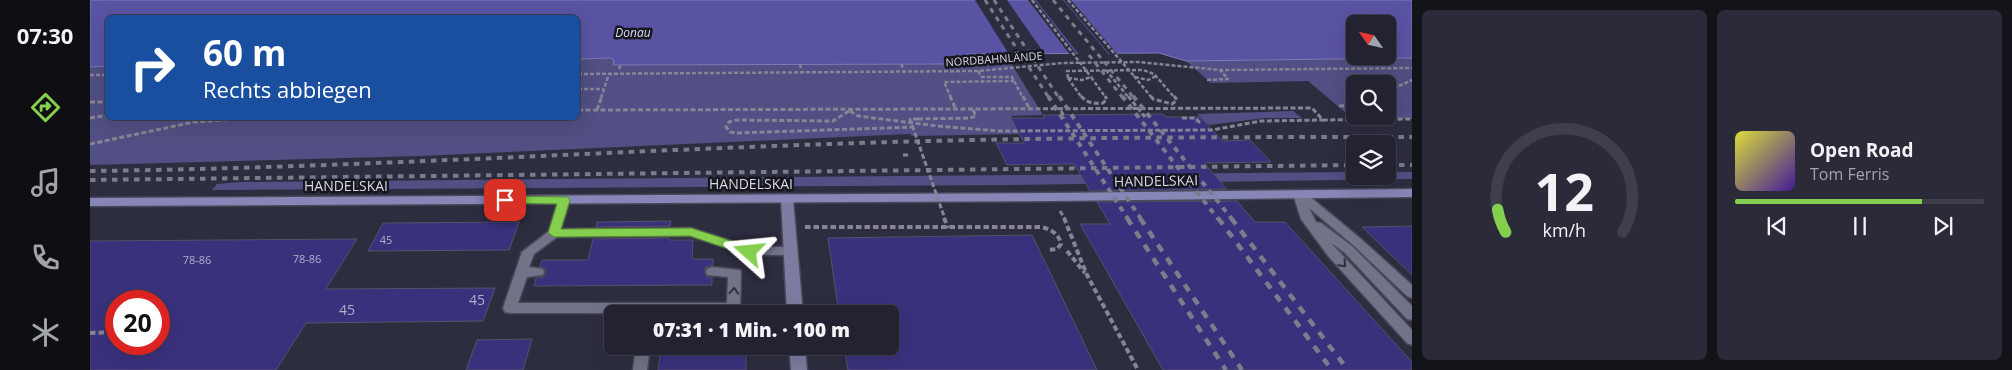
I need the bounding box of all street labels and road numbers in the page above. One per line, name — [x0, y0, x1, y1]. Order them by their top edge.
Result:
street label: NORDBAHNLÄNDE — [945, 48, 1043, 69]
street label: HANDELSKAI — [1114, 170, 1198, 191]
street label: HANDELSKAI — [709, 174, 793, 193]
street label: HANDELSKAI — [304, 176, 388, 195]

